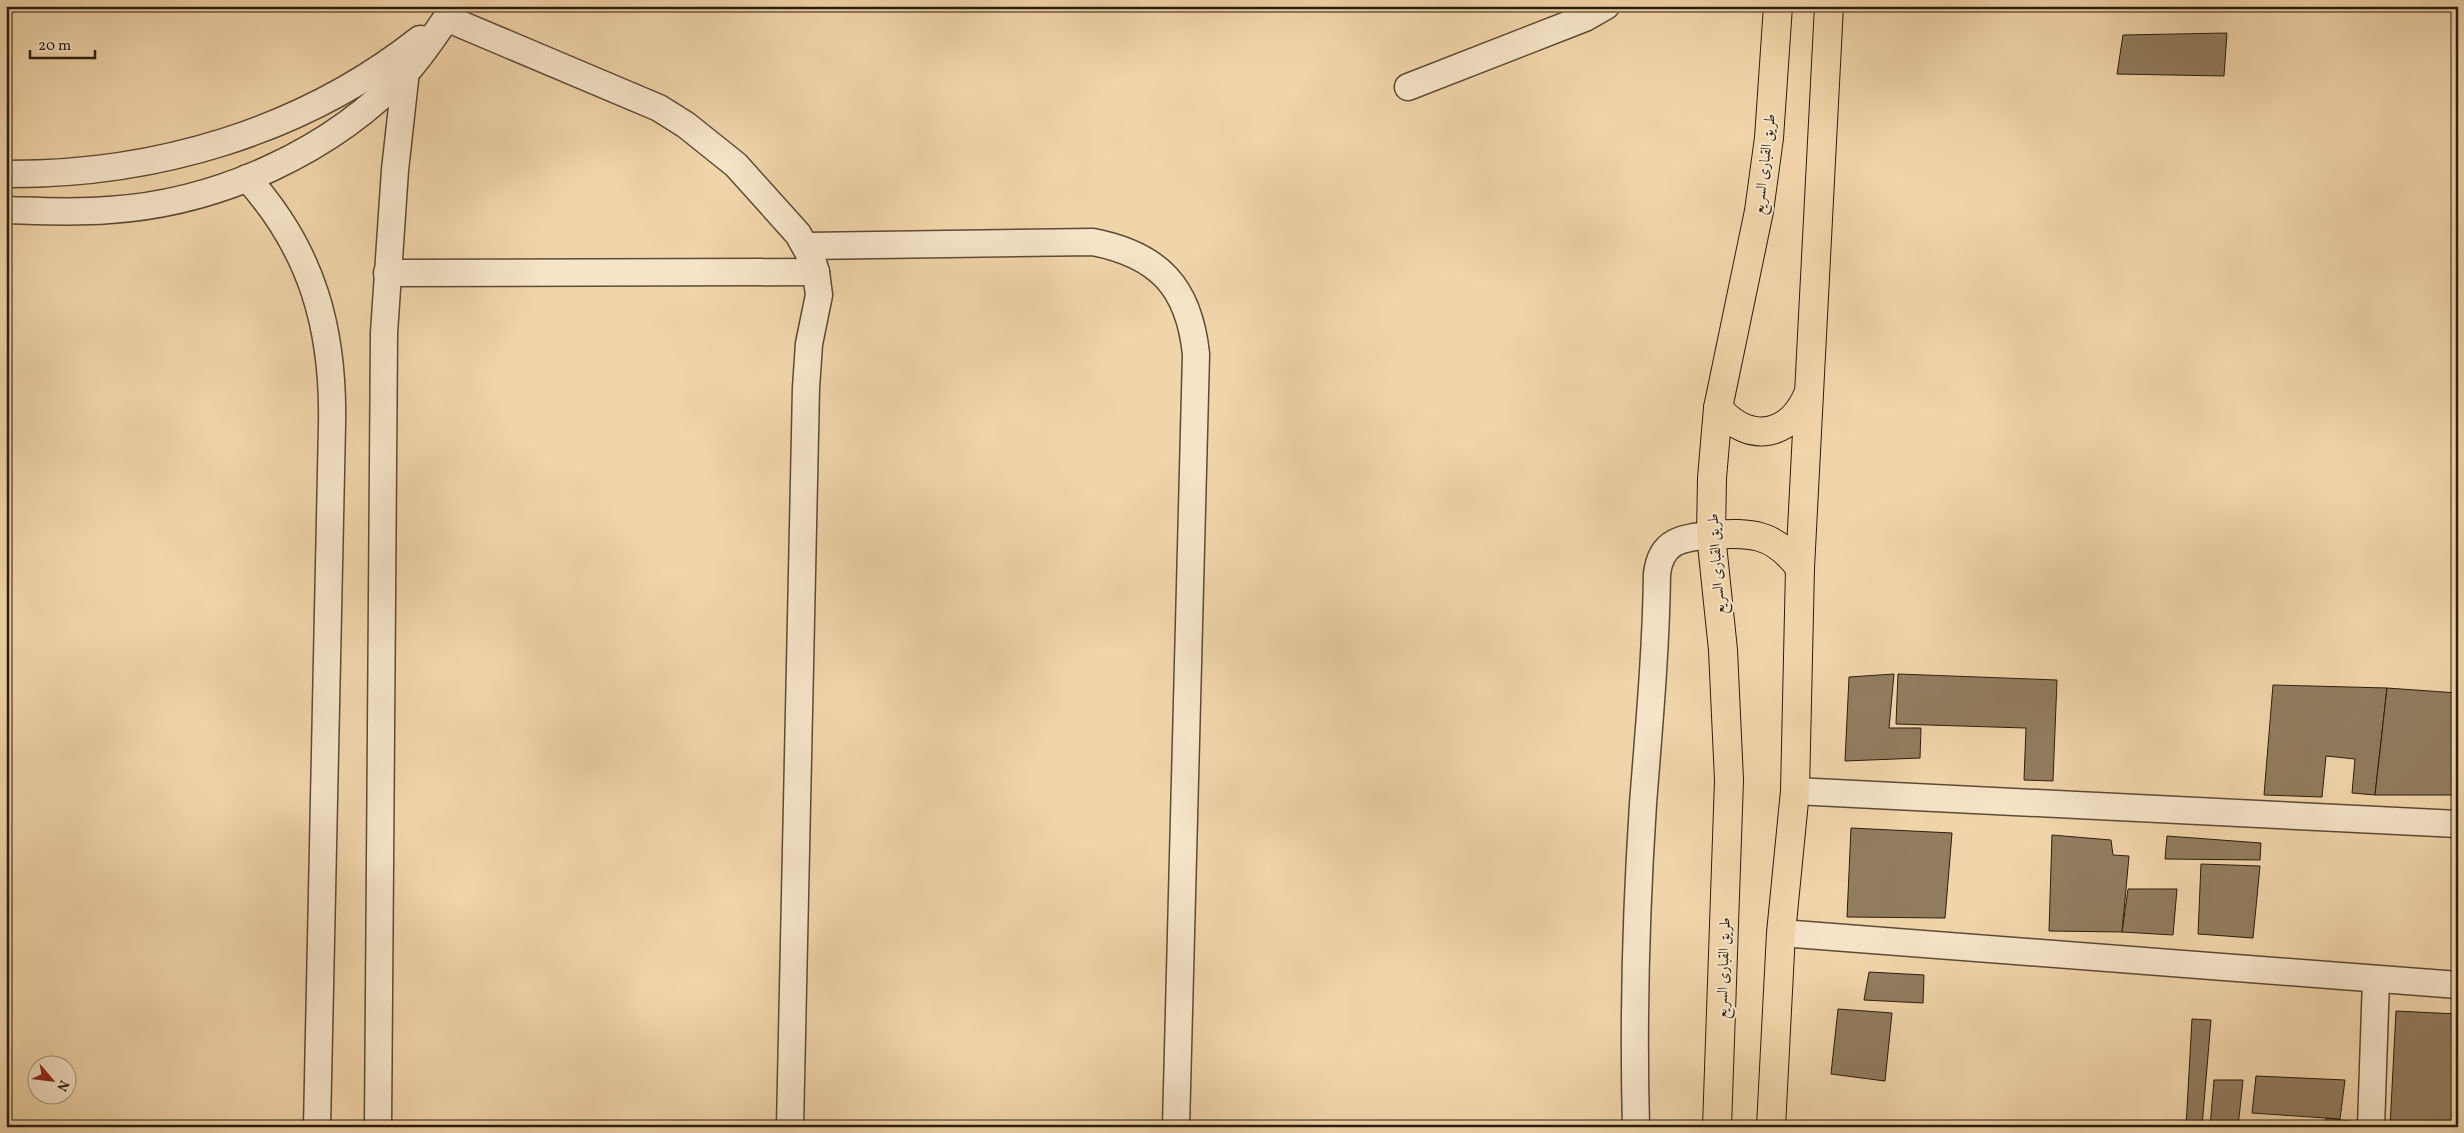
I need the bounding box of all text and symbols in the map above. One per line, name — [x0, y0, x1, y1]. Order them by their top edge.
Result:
scale bar — [30, 28, 95, 60]
text: 20 m — [38, 36, 71, 57]
street label: طريق القبارى السريع — [1749, 113, 1784, 216]
street label: طريق القبارى السريع — [1703, 512, 1734, 615]
street label: طريق القبارى السريع — [1712, 917, 1739, 1019]
north arrow — [28, 1056, 78, 1106]
text: N — [51, 1076, 73, 1094]

